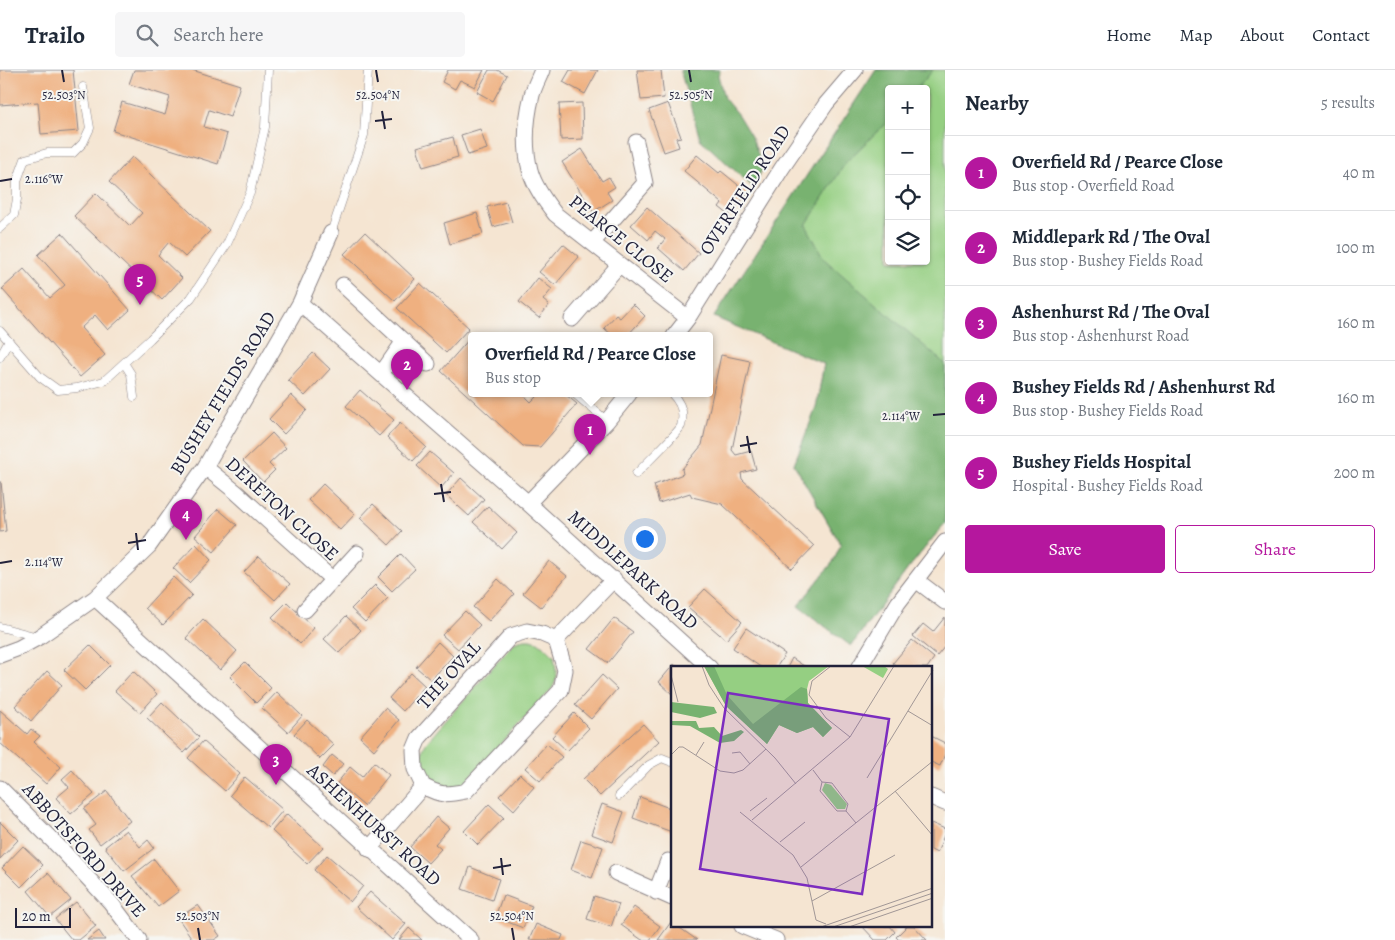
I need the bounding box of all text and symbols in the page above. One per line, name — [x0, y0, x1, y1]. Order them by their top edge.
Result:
search box — [115, 12, 465, 57]
text: Trailo — [25, 19, 85, 51]
icon: search — [133, 21, 161, 49]
text: Search here — [173, 22, 264, 48]
text: Home — [1106, 23, 1151, 47]
text: Map — [1179, 23, 1212, 47]
text: About — [1240, 23, 1284, 47]
text: Contact — [1312, 23, 1370, 47]
map controls — [885, 85, 930, 265]
button: + — [885, 85, 930, 130]
text: 52.503°N — [42, 87, 86, 103]
text: 52.504°N — [356, 87, 400, 103]
text: 52.505°N — [669, 87, 713, 103]
text: Nearby — [965, 89, 1028, 117]
text: 5 results — [1321, 92, 1375, 114]
street label: OVERFIELD ROAD — [693, 120, 797, 260]
button: − — [885, 130, 930, 175]
text: Overfield Rd / Pearce Close — [1012, 149, 1223, 175]
text: 1 — [978, 162, 984, 184]
text: 40 m — [1343, 162, 1375, 184]
text: 2.116°W — [25, 171, 64, 187]
button: locate — [885, 175, 930, 220]
text: Bus stop · Overfield Road — [1012, 175, 1174, 197]
street label: PEARCE CLOSE — [563, 189, 679, 289]
button: layers — [885, 220, 930, 265]
text: Middlepark Rd / The Oval — [1012, 224, 1210, 250]
text: 2 — [977, 237, 985, 259]
text: 100 m — [1336, 237, 1375, 259]
text: Bus stop · Bushey Fields Road — [1012, 250, 1203, 272]
pin: 5 — [124, 264, 156, 305]
text: Ashenhurst Rd / The Oval — [1012, 299, 1209, 325]
street label: BUSHEY FIELDS ROAD — [164, 306, 282, 480]
text: 3 — [978, 312, 984, 334]
text: 160 m — [1337, 312, 1375, 334]
text: Bus stop · Ashenhurst Road — [1012, 325, 1189, 347]
popup — [468, 332, 713, 397]
text: Overfield Rd / Pearce Close — [485, 341, 696, 367]
pin: 2 — [391, 349, 423, 390]
text: Bus stop — [485, 367, 541, 389]
text: Bushey Fields Rd / Ashenhurst Rd — [1012, 374, 1275, 400]
text: 4 — [977, 387, 985, 409]
text: 160 m — [1337, 387, 1375, 409]
text: Bus stop · Bushey Fields Road — [1012, 400, 1203, 422]
text: 2.114°W — [882, 408, 921, 424]
pin: 1 — [574, 414, 606, 455]
text: Bushey Fields Hospital — [1012, 449, 1191, 475]
street label: DERETON CLOSE — [220, 451, 344, 567]
text: 5 — [978, 462, 984, 484]
text: 200 m — [1334, 462, 1375, 484]
text: Hospital · Bushey Fields Road — [1012, 475, 1203, 497]
pin: 4 — [170, 499, 202, 540]
street label: MIDDLEPARK ROAD — [562, 504, 704, 636]
button: Save — [965, 525, 1165, 573]
button: Share — [1175, 525, 1375, 573]
your location — [632, 526, 658, 552]
text: 2.114°W — [25, 554, 64, 570]
street label: THE OVAL — [411, 635, 487, 715]
inset map — [671, 666, 932, 928]
pin: 3 — [260, 744, 292, 785]
street label: ASHENHURST ROAD — [301, 757, 447, 892]
street label: ABBOTSFORD DRIVE — [16, 776, 152, 923]
scale bar — [15, 905, 71, 928]
text: 20 m — [22, 907, 51, 926]
text: 52.503°N — [176, 908, 220, 924]
text: 52.504°N — [490, 908, 534, 924]

